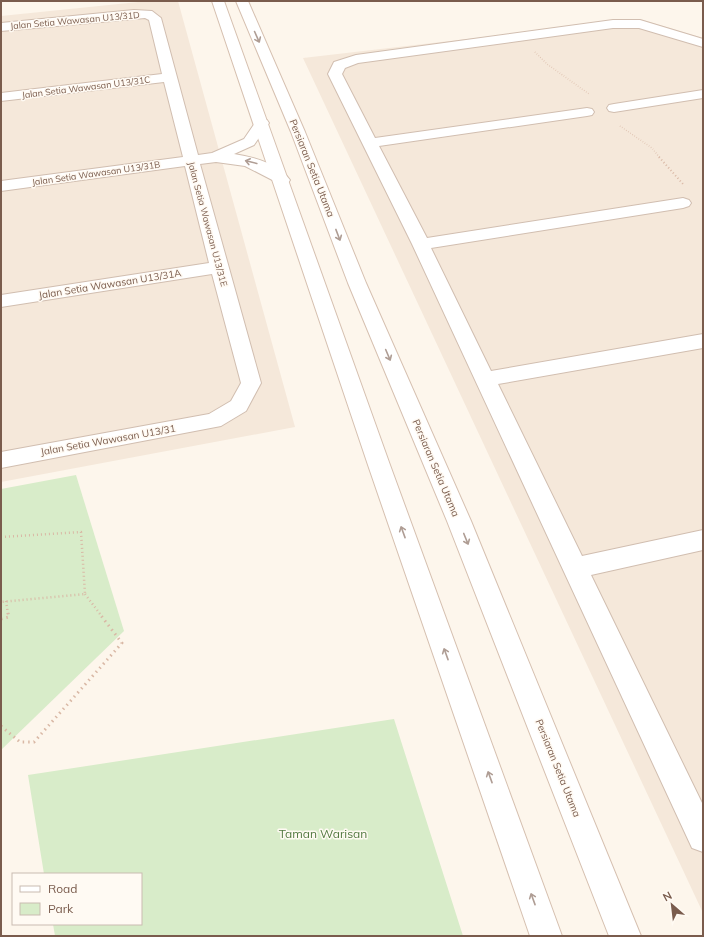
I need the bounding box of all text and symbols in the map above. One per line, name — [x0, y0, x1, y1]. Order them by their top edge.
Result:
street label: Jalan Setia Wawasan U13/31D — [10, 9, 141, 31]
one-way arrow — [253, 31, 261, 43]
street label: Jalan Setia Wawasan U13/31C — [21, 74, 151, 100]
street label: Persiaran Setia Utama — [286, 117, 338, 219]
one-way arrow — [244, 158, 257, 165]
street label: Jalan Setia Wawasan U13/31B — [31, 159, 161, 187]
street label: Jalan Setia Wawasan U13/31E — [186, 160, 230, 288]
one-way arrow — [335, 228, 343, 240]
street label: Jalan Setia Wawasan U13/31A — [38, 266, 183, 302]
one-way arrow — [385, 349, 392, 361]
street label: Persiaran Setia Utama — [410, 417, 462, 519]
street label: Jalan Setia Wawasan U13/31 — [39, 422, 177, 458]
one-way arrow — [398, 526, 406, 538]
one-way arrow — [462, 533, 470, 545]
one-way arrow — [442, 648, 449, 661]
street label: Persiaran Setia Utama — [532, 717, 584, 819]
one-way arrow — [485, 771, 493, 783]
park label: Taman Warisan — [279, 826, 367, 841]
legend — [12, 873, 142, 925]
text: Road — [48, 881, 77, 896]
north arrow — [652, 885, 692, 925]
text: N — [660, 888, 674, 904]
one-way arrow — [529, 893, 536, 906]
text: Park — [48, 901, 74, 916]

